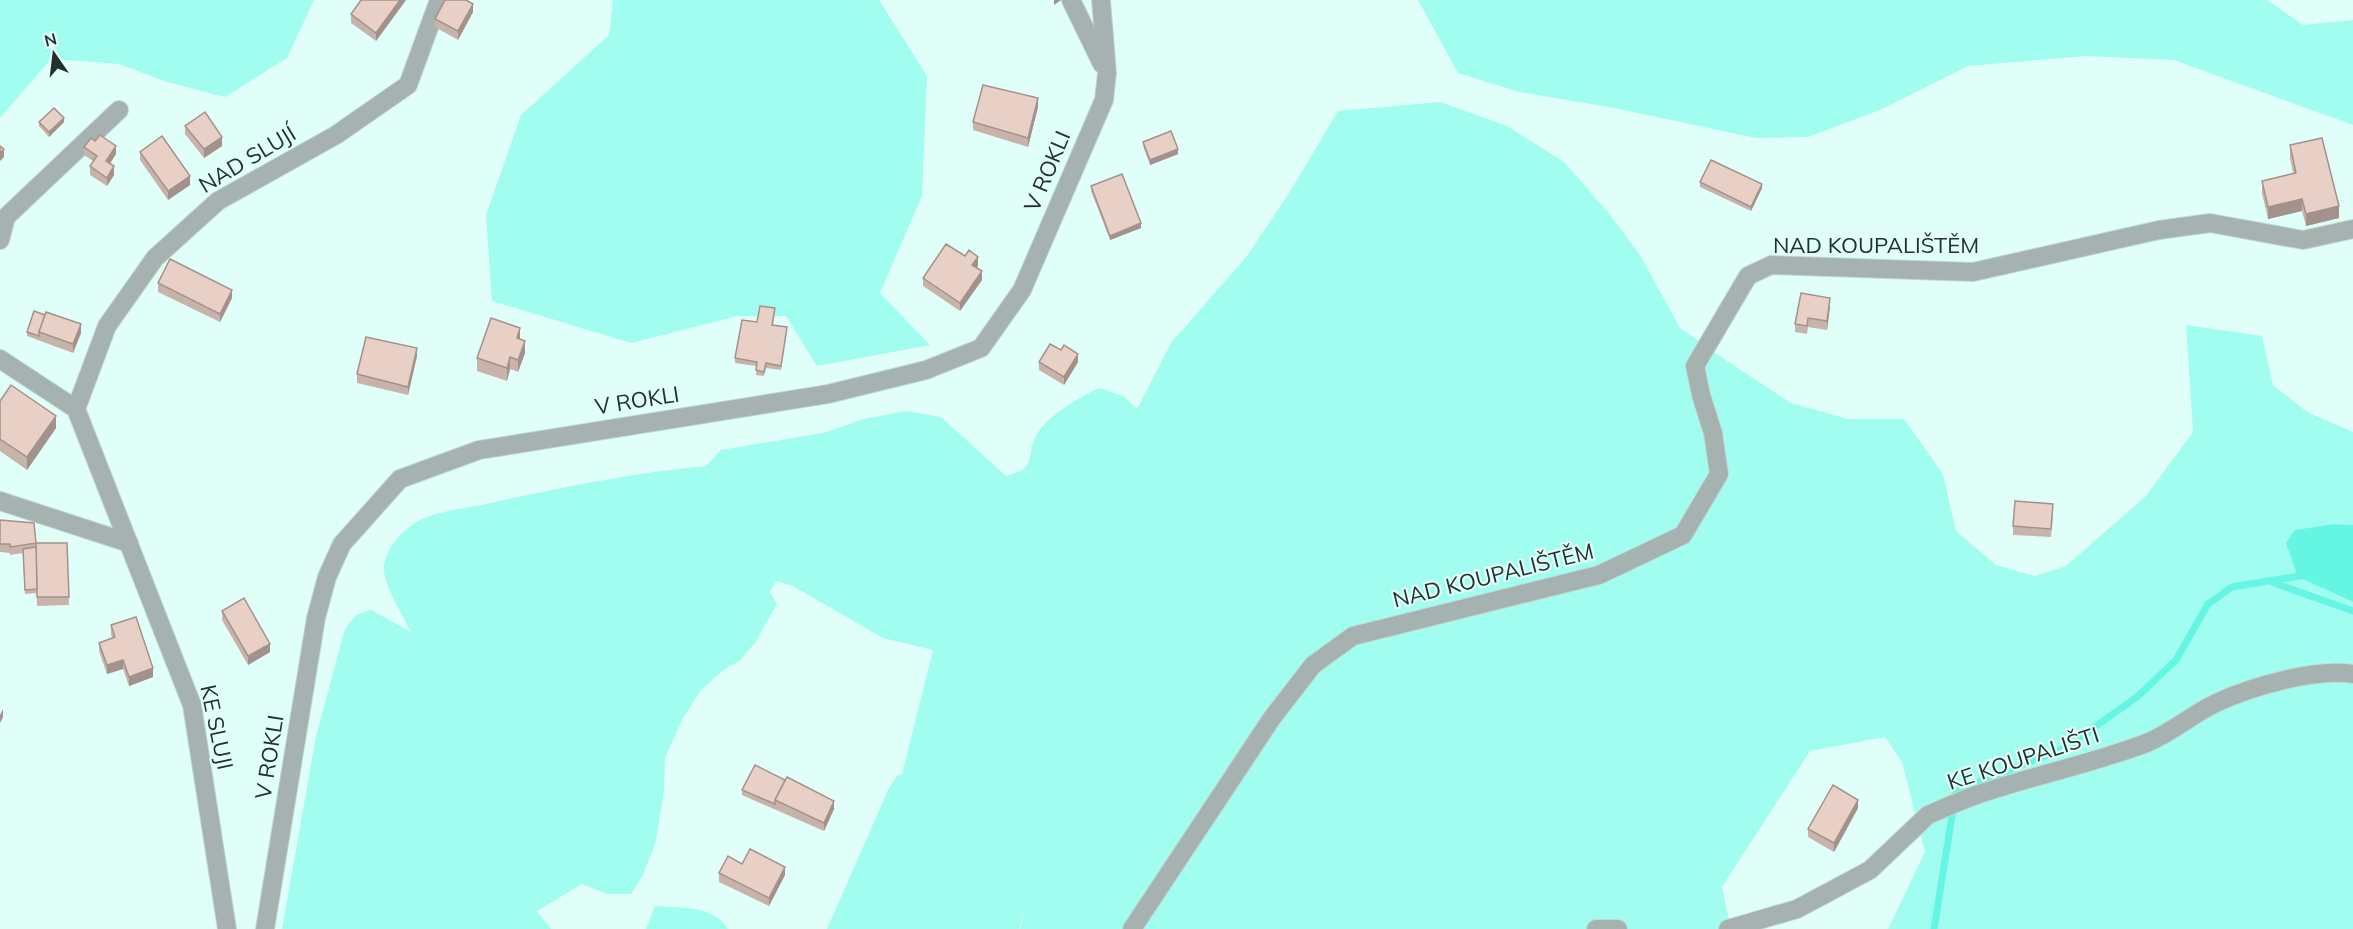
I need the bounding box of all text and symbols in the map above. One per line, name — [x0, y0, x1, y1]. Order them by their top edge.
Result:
north arrow — [24, 24, 84, 84]
text: N — [42, 28, 59, 51]
street label: NAD SLUJÍ — [193, 118, 302, 199]
street label: V ROKLI — [1018, 126, 1076, 216]
street label: NAD KOUPALIŠTĚM — [1773, 231, 1979, 259]
street label: V ROKLI — [593, 380, 681, 420]
street label: NAD KOUPALIŠTĚM — [1390, 536, 1596, 614]
street label: KE SLUJI — [194, 682, 240, 772]
street label: V ROKLI — [249, 713, 289, 801]
street label: KE KOUPALIŠTI — [1944, 720, 2102, 796]

